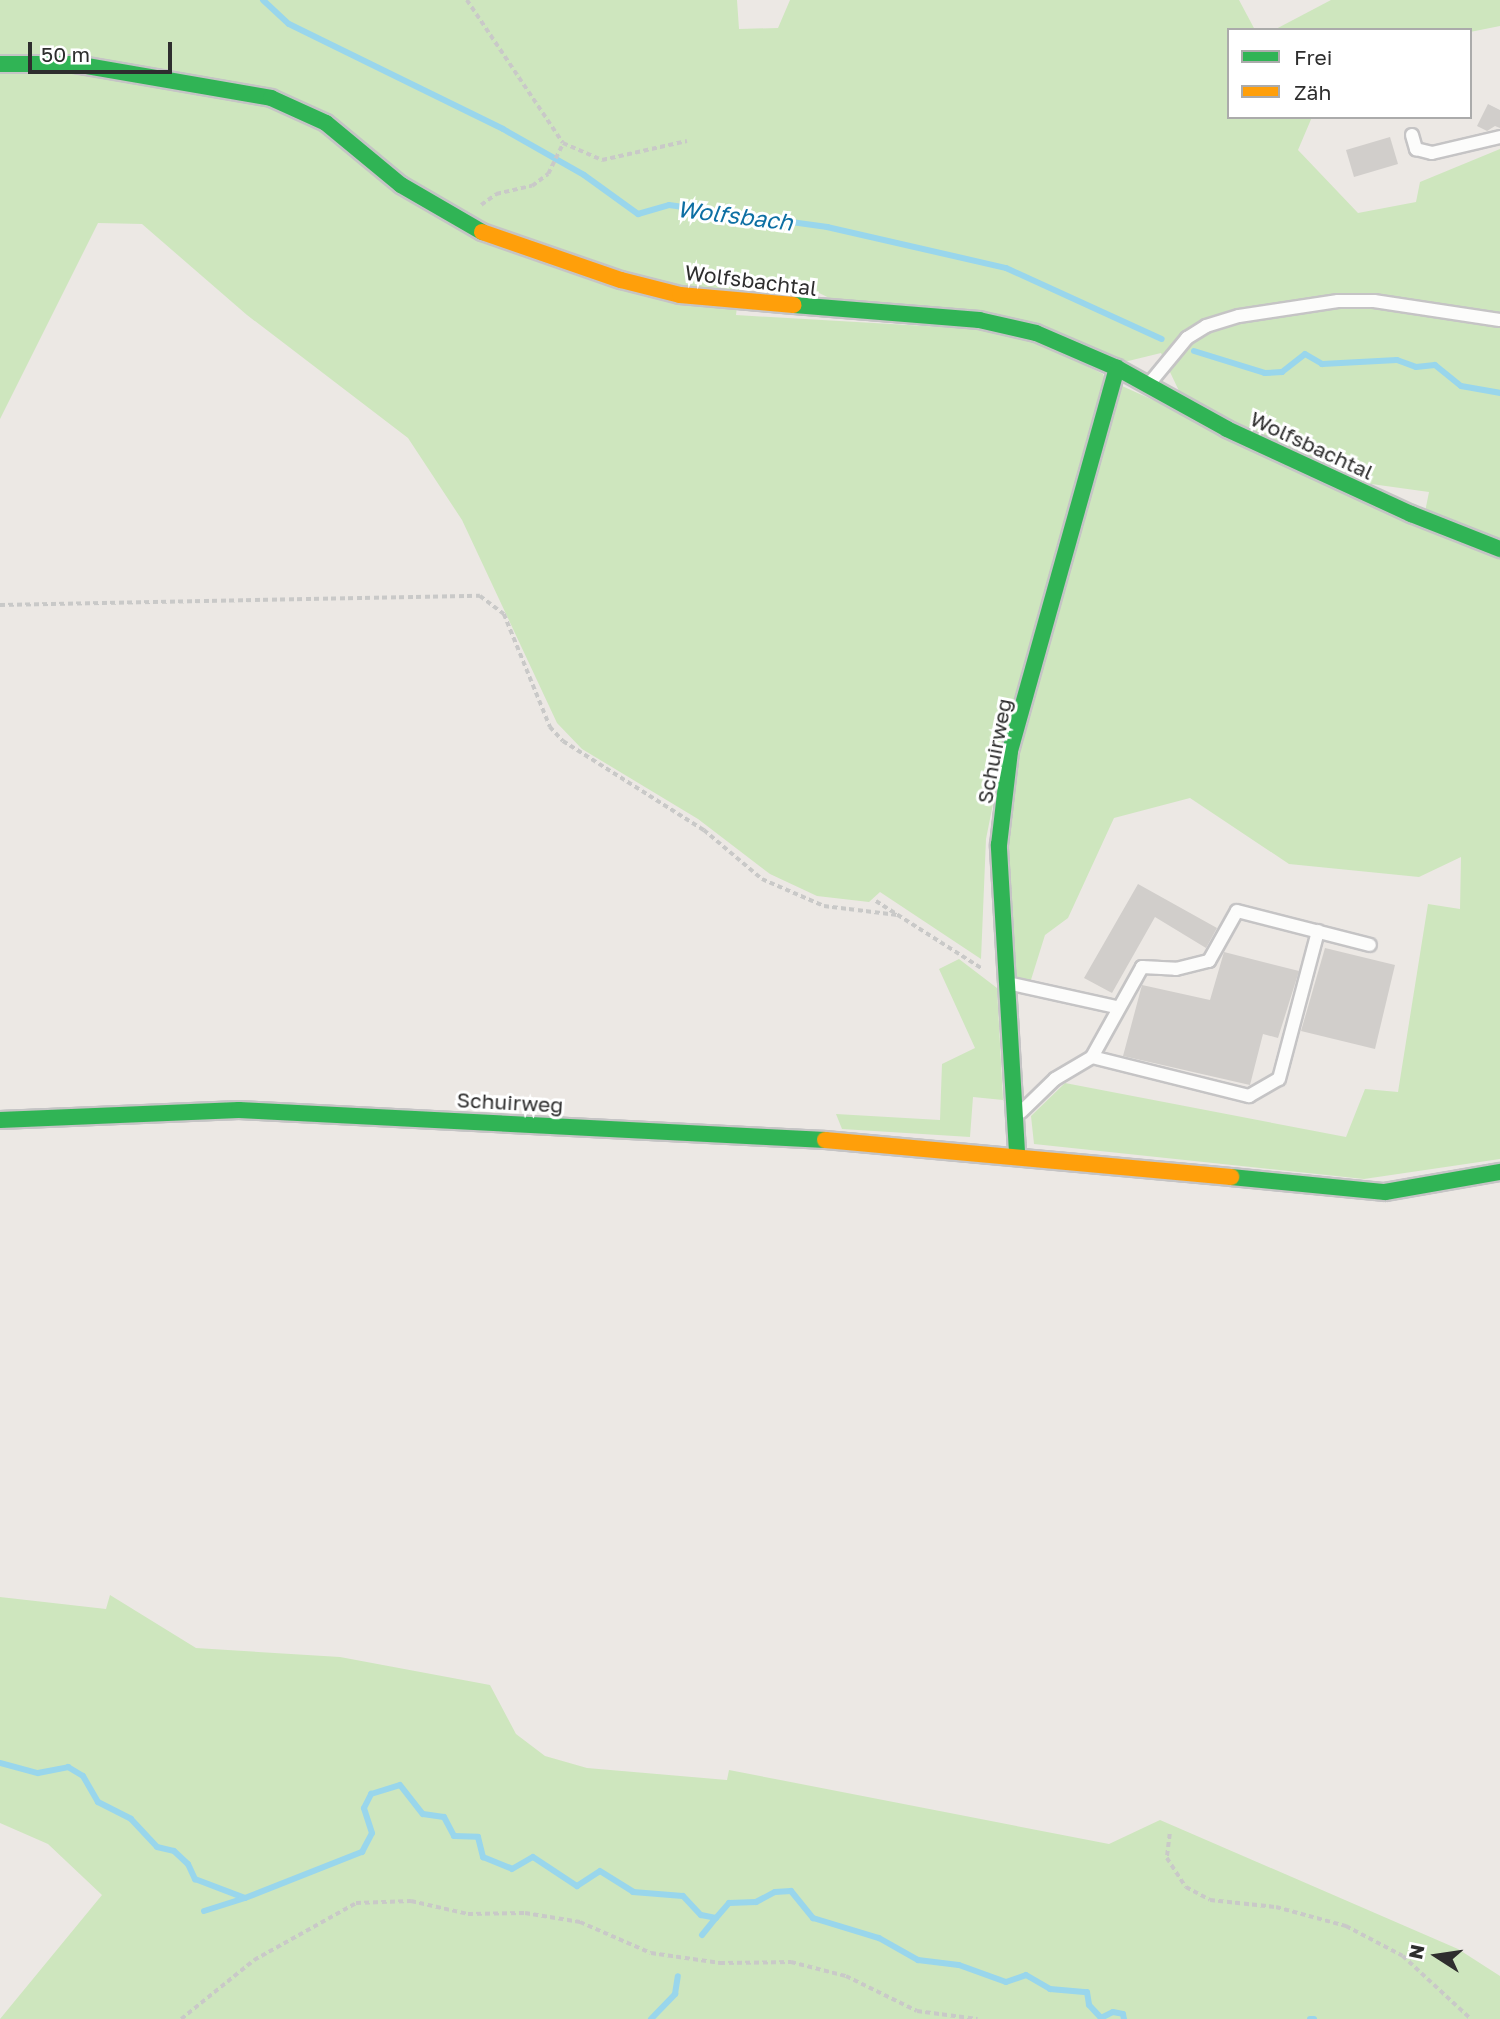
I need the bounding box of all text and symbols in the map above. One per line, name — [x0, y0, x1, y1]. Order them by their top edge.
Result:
scale bar — [32, 28, 175, 72]
legend — [1227, 28, 1472, 119]
text: 50 m — [41, 41, 90, 67]
text: Frei — [1294, 44, 1332, 70]
text: Zäh — [1294, 79, 1331, 105]
water label: Wolfsbach — [676, 194, 794, 236]
street label: Wolfsbachtal — [683, 259, 819, 301]
street label: Wolfsbachtal — [1246, 405, 1378, 485]
street label: Schuirweg — [971, 696, 1017, 806]
street label: Schuirweg — [456, 1087, 564, 1117]
north arrow — [1402, 1921, 1472, 1991]
text: N — [1403, 1942, 1429, 1961]

